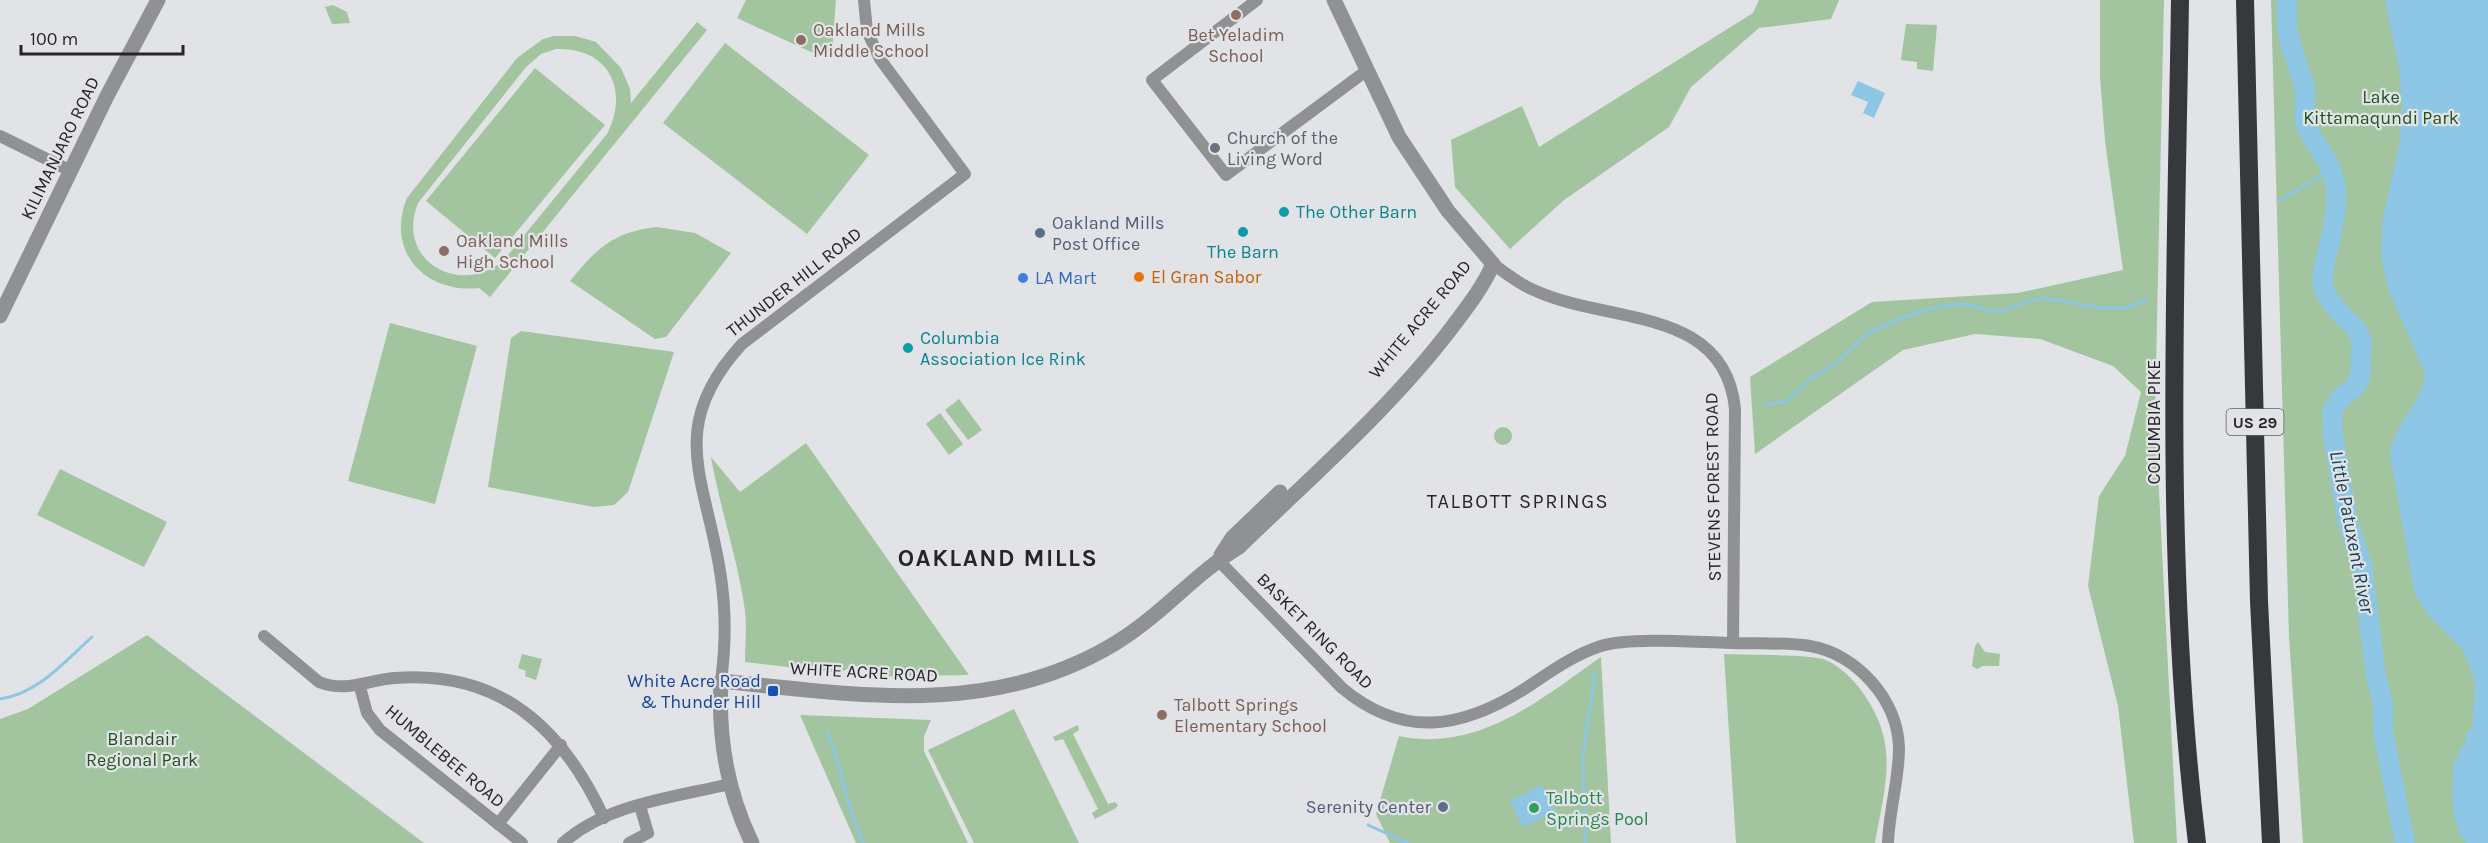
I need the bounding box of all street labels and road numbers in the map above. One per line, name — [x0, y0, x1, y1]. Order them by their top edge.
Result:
street label: KILIMANJARO ROAD — [16, 73, 104, 223]
street label: THUNDER HILL ROAD — [722, 222, 866, 342]
street label: WHITE ACRE ROAD — [1364, 255, 1476, 383]
street label: COLUMBIA PIKE — [2143, 360, 2165, 484]
street label: STEVENS FOREST ROAD — [1700, 392, 1726, 582]
road number: US 29 — [2226, 409, 2284, 435]
street label: BASKET RING ROAD — [1252, 568, 1378, 694]
street label: WHITE ACRE ROAD — [789, 657, 939, 687]
street label: HUMBLEBEE ROAD — [381, 700, 509, 812]

